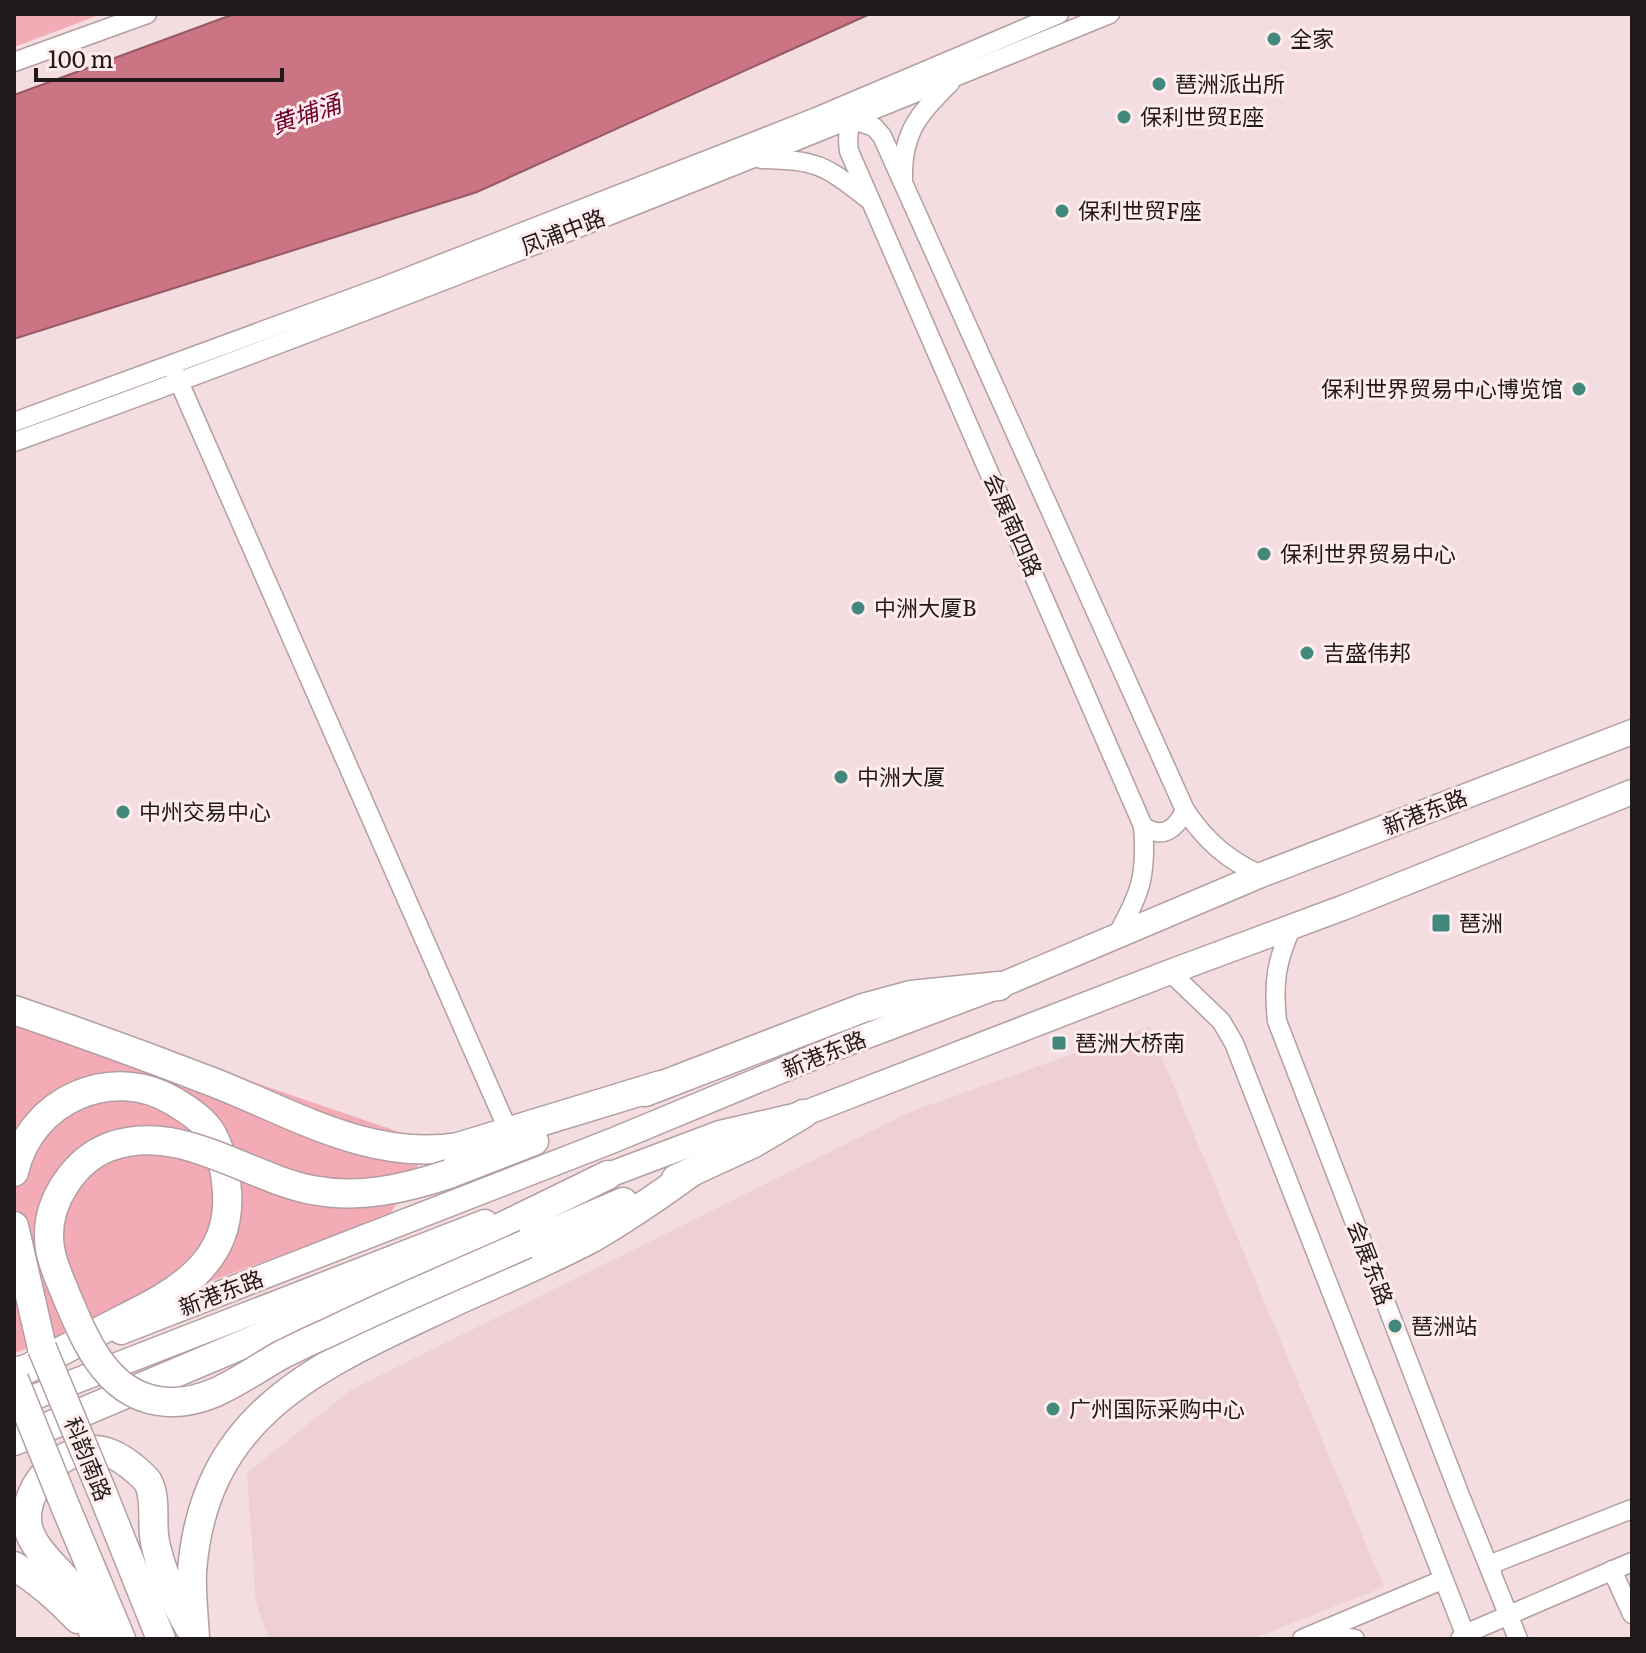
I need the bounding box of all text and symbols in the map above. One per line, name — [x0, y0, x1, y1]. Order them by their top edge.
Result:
place label: 全家 — [1290, 21, 1334, 54]
marker: 全家 — [1265, 30, 1283, 48]
scale bar — [36, 32, 282, 82]
text: 100 m — [48, 40, 114, 75]
place label: 琶洲派出所 — [1175, 66, 1285, 99]
marker: 琶洲派出所 — [1150, 75, 1168, 93]
water label: 黄埔涌 — [265, 83, 348, 141]
place label: 保利世贸E座 — [1140, 99, 1264, 132]
marker: 保利世贸E座 — [1115, 108, 1133, 126]
place label: 保利世贸F座 — [1078, 193, 1202, 226]
street label: 凤浦中路 — [515, 199, 609, 262]
marker: 保利世贸F座 — [1053, 202, 1071, 220]
place label: 保利世界贸易中心博览馆 — [1321, 371, 1563, 404]
marker: 保利世界贸易中心博览馆 — [1570, 380, 1588, 398]
street label: 会展南四路 — [977, 467, 1052, 581]
place label: 保利世界贸易中心 — [1280, 536, 1456, 569]
marker: 保利世界贸易中心 — [1255, 545, 1273, 563]
place label: 中洲大厦B — [874, 590, 977, 623]
marker: 中洲大厦B — [849, 599, 867, 617]
place label: 吉盛伟邦 — [1323, 635, 1411, 668]
marker: 吉盛伟邦 — [1298, 644, 1316, 662]
place label: 中洲大厦 — [857, 759, 945, 792]
marker: 中洲大厦 — [832, 768, 850, 786]
street label: 新港东路 — [1377, 779, 1471, 842]
place label: 中州交易中心 — [139, 794, 271, 827]
marker: 中州交易中心 — [114, 803, 132, 821]
place label: 琶洲 — [1459, 905, 1503, 938]
marker: 琶洲 — [1430, 912, 1452, 934]
street label: 新港东路 — [776, 1021, 870, 1084]
place label: 琶洲大桥南 — [1075, 1025, 1185, 1058]
marker: 琶洲大桥南 — [1050, 1034, 1068, 1052]
street label: 会展东路 — [1340, 1215, 1403, 1309]
street label: 新港东路 — [173, 1260, 267, 1323]
place label: 琶洲站 — [1411, 1308, 1477, 1341]
marker: 琶洲站 — [1386, 1317, 1404, 1335]
place label: 广州国际采购中心 — [1069, 1391, 1245, 1424]
marker: 广州国际采购中心 — [1044, 1400, 1062, 1418]
street label: 科韵南路 — [58, 1411, 121, 1505]

